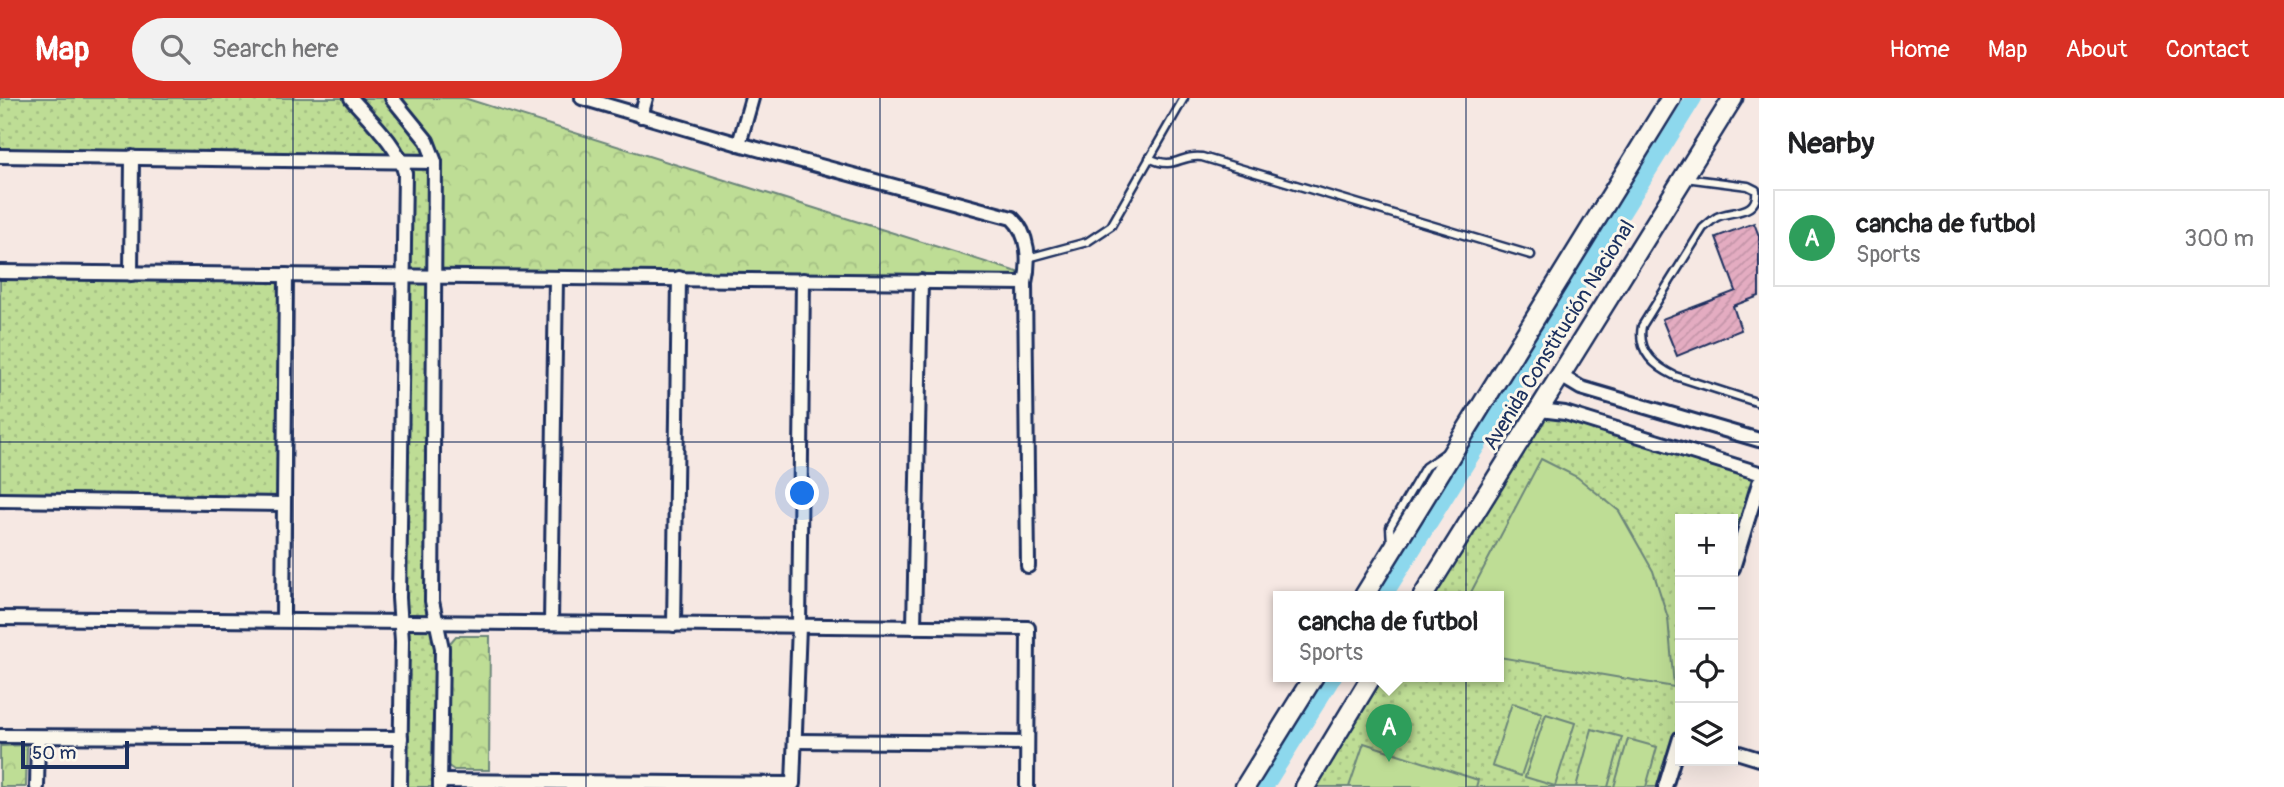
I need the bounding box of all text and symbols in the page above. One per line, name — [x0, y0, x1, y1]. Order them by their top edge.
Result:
search box — [132, 18, 622, 81]
text: Map — [35, 29, 90, 70]
icon: search — [156, 30, 194, 68]
text: Search here — [212, 33, 339, 65]
text: Home — [1889, 35, 1950, 64]
text: Map — [1988, 35, 2028, 64]
text: About — [2066, 35, 2128, 64]
text: Contact — [2166, 35, 2249, 64]
text: Nearby — [1787, 125, 1874, 162]
text: cancha de futbol — [1856, 208, 2036, 240]
street label: Avenida Constitución Nacional — [1477, 215, 1641, 455]
text: A — [1805, 224, 1819, 253]
text: 300 m — [2184, 224, 2254, 253]
text: Sports — [1856, 240, 1920, 269]
your location — [785, 476, 819, 510]
map controls — [1675, 514, 1738, 766]
button: + — [1675, 514, 1738, 577]
button: − — [1675, 577, 1738, 640]
popup — [1273, 591, 1504, 682]
text: cancha de futbol — [1299, 606, 1478, 638]
text: Sports — [1299, 638, 1363, 667]
button: locate — [1675, 640, 1738, 703]
button: layers — [1675, 703, 1738, 766]
pin: A — [1366, 704, 1412, 762]
scale bar — [21, 738, 130, 770]
text: 50 m — [32, 741, 76, 765]

